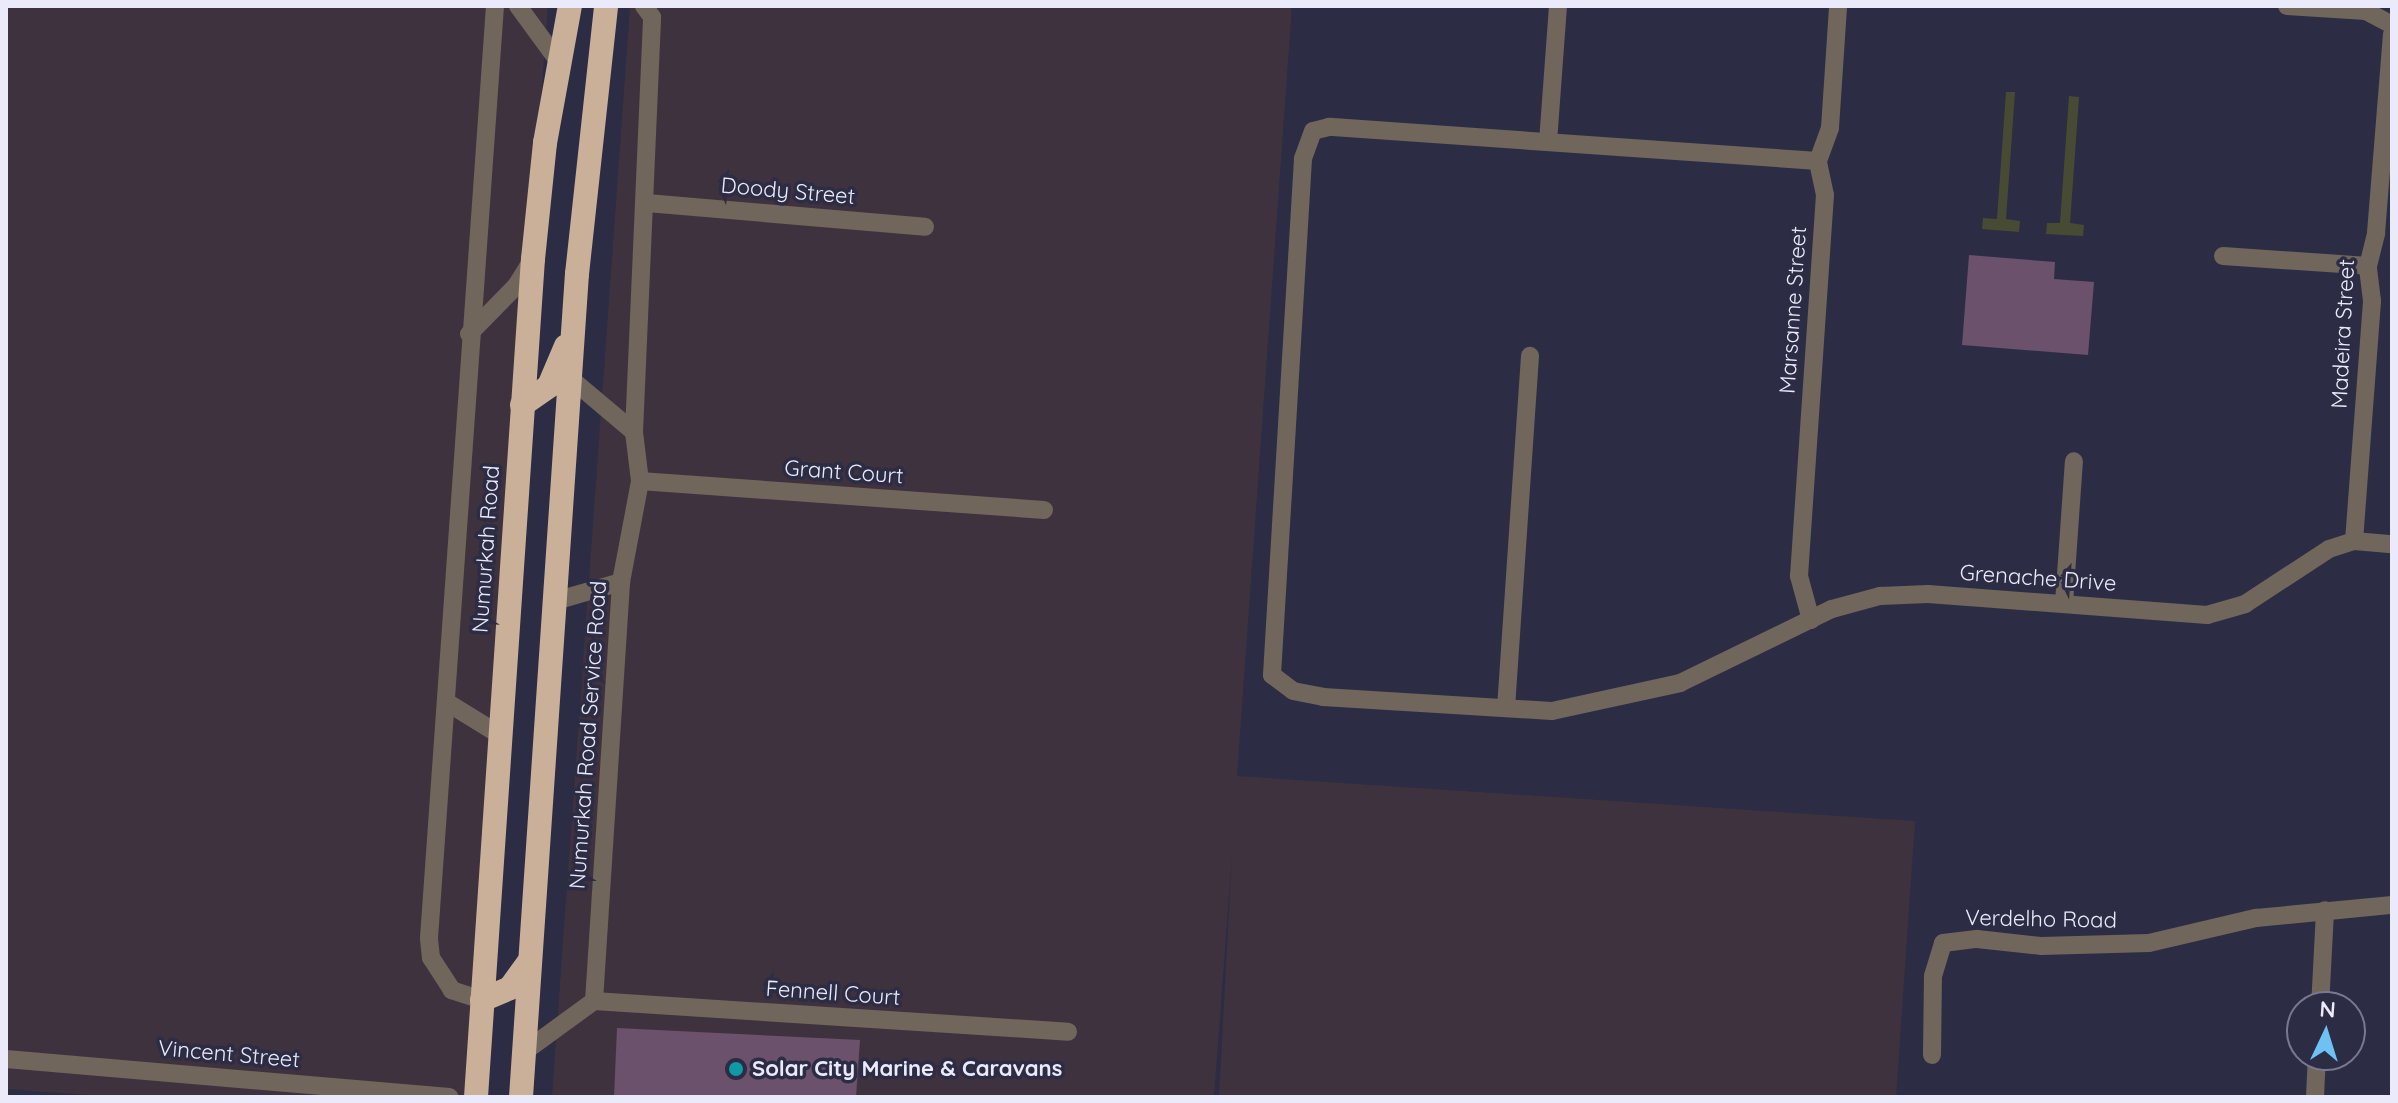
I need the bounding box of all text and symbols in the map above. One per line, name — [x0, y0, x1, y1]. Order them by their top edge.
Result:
street label: Doody Street — [720, 172, 856, 210]
street label: Marsanne Street — [1774, 225, 1812, 395]
street label: Madeira Street — [2326, 259, 2360, 409]
street label: Grant Court — [784, 455, 904, 489]
street label: Numurkah Road — [467, 464, 505, 634]
street label: Grenache Drive — [1959, 559, 2117, 597]
street label: Numurkah Road Service Road — [564, 580, 612, 890]
street label: Verdelho Road — [1965, 904, 2117, 934]
street label: Fennell Court — [765, 975, 901, 1011]
north arrow — [2286, 991, 2366, 1071]
text: N — [2318, 995, 2337, 1024]
street label: Vincent Street — [157, 1035, 301, 1073]
place label: Solar City Marine & Caravans — [752, 1056, 1062, 1082]
marker: Solar City Marine & Caravans — [727, 1060, 745, 1078]

